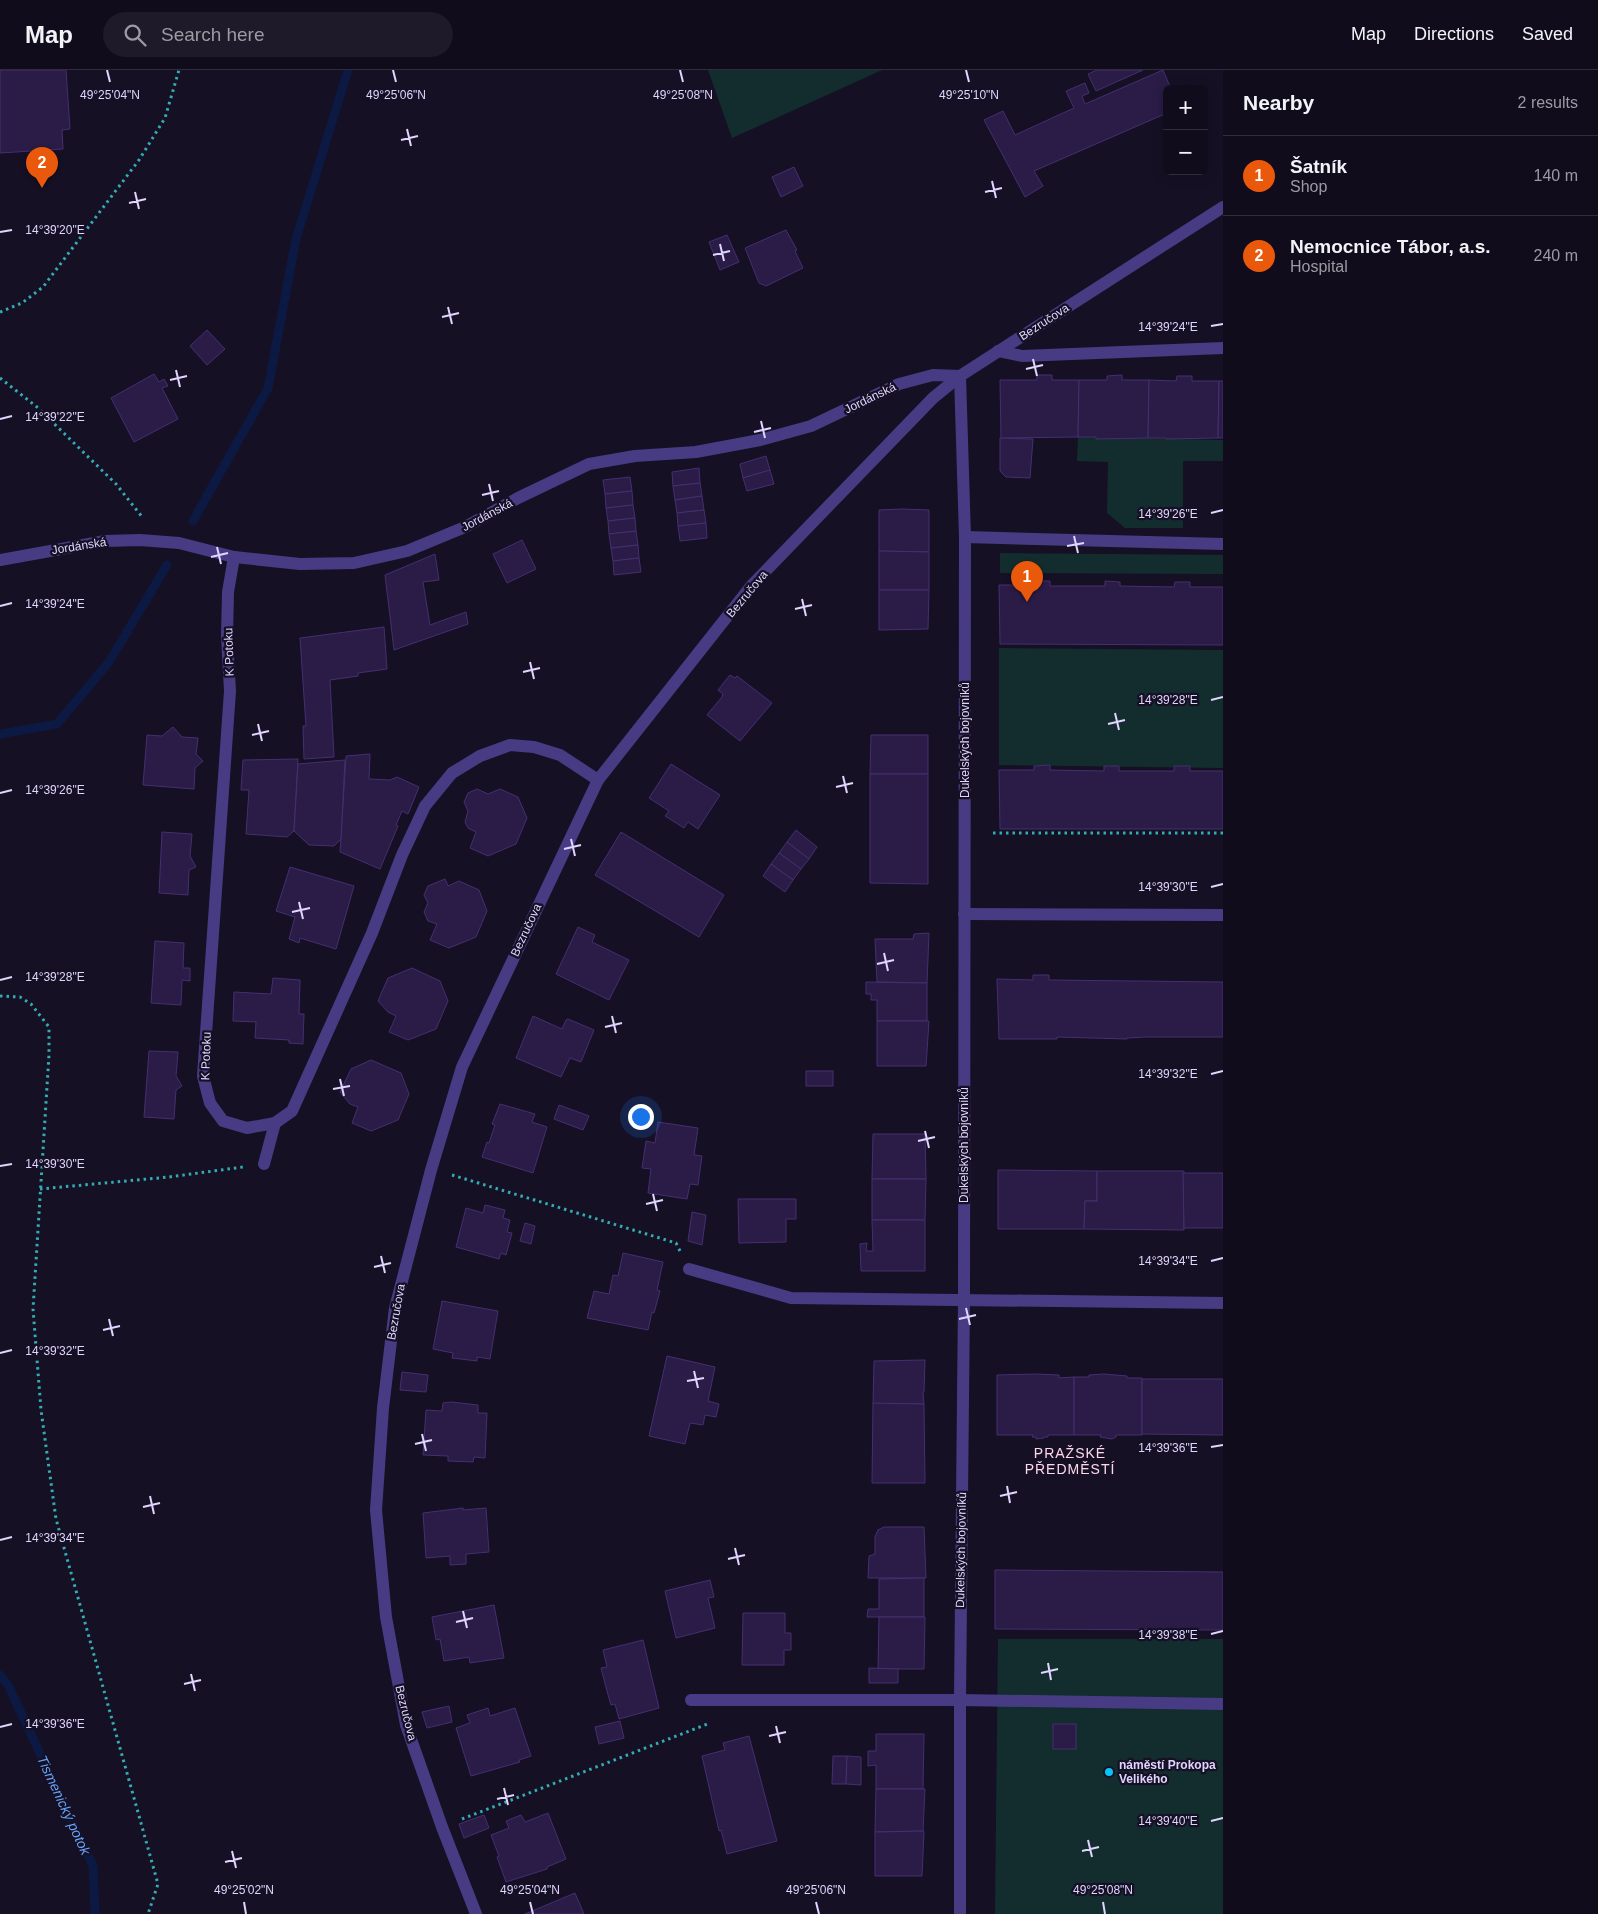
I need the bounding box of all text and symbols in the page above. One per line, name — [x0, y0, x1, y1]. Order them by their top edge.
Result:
search box — [103, 12, 453, 57]
text: Map — [25, 21, 73, 48]
icon: search — [121, 21, 149, 49]
text: Search here — [161, 24, 265, 45]
text: Map — [1351, 24, 1386, 44]
text: Directions — [1414, 24, 1494, 44]
text: Saved — [1522, 24, 1573, 44]
map controls — [1163, 85, 1208, 175]
button: + — [1163, 85, 1208, 130]
text: 49°25'04"N — [80, 88, 140, 102]
text: 49°25'06"N — [366, 88, 426, 102]
text: 49°25'08"N — [653, 88, 713, 102]
text: 49°25'10"N — [939, 88, 999, 102]
text: Nearby — [1243, 91, 1314, 114]
text: 2 results — [1518, 94, 1578, 111]
button: − — [1163, 130, 1208, 175]
pin: 2 — [26, 147, 58, 188]
text: Šatník — [1290, 156, 1347, 177]
text: 1 — [1255, 167, 1263, 184]
text: 140 m — [1534, 167, 1578, 184]
text: Shop — [1290, 178, 1327, 195]
text: 14°39'20"E — [25, 223, 85, 237]
text: Nemocnice Tábor, a.s. — [1290, 236, 1491, 257]
text: 2 — [1255, 247, 1263, 264]
text: 240 m — [1534, 247, 1578, 264]
text: Hospital — [1290, 258, 1348, 275]
street label: Bezručova — [1016, 301, 1072, 343]
text: 14°39'24"E — [1138, 320, 1198, 334]
street label: Jordánská — [842, 379, 898, 416]
text: 14°39'22"E — [25, 410, 85, 424]
street label: Jordánská — [459, 496, 515, 534]
text: 14°39'26"E — [1138, 507, 1198, 521]
street label: Jordánská — [51, 535, 108, 557]
pin: 1 — [1011, 561, 1043, 602]
street label: Bezručova — [723, 568, 771, 620]
text: 14°39'24"E — [25, 597, 85, 611]
street label: K Potoku — [221, 627, 237, 677]
street label: Dukelských bojovníků — [958, 682, 972, 798]
text: 14°39'28"E — [1138, 693, 1198, 707]
text: 14°39'26"E — [25, 783, 85, 797]
text: 14°39'30"E — [1138, 880, 1198, 894]
street label: Bezručova — [508, 901, 544, 959]
text: 14°39'28"E — [25, 970, 85, 984]
street label: K Potoku — [198, 1031, 214, 1081]
text: 14°39'32"E — [1138, 1067, 1198, 1081]
street label: Dukelských bojovníků — [957, 1087, 971, 1203]
your location — [628, 1104, 654, 1130]
text: 14°39'30"E — [25, 1157, 85, 1171]
text: 14°39'34"E — [1138, 1254, 1198, 1268]
street label: Bezručova — [384, 1283, 408, 1341]
text: 14°39'32"E — [25, 1344, 85, 1358]
text: 14°39'36"E — [1138, 1441, 1198, 1455]
district label: PRAŽSKÉ PŘEDMĚSTÍ — [1025, 1445, 1115, 1477]
street label: Dukelských bojovníků — [953, 1492, 969, 1608]
text: 14°39'34"E — [25, 1531, 85, 1545]
text: 14°39'38"E — [1138, 1628, 1198, 1642]
street label: Bezručova — [392, 1684, 420, 1743]
text: 14°39'36"E — [25, 1717, 85, 1731]
water label: Tismenický potok — [34, 1753, 94, 1858]
place label: náměstí Prokopa Velikého — [1119, 1758, 1216, 1786]
marker: náměstí Prokopa Velikého — [1103, 1766, 1115, 1778]
text: 14°39'40"E — [1138, 1814, 1198, 1828]
text: 49°25'02"N — [214, 1883, 274, 1897]
text: 49°25'04"N — [500, 1883, 560, 1897]
text: 49°25'06"N — [786, 1883, 846, 1897]
text: 49°25'08"N — [1073, 1883, 1133, 1897]

